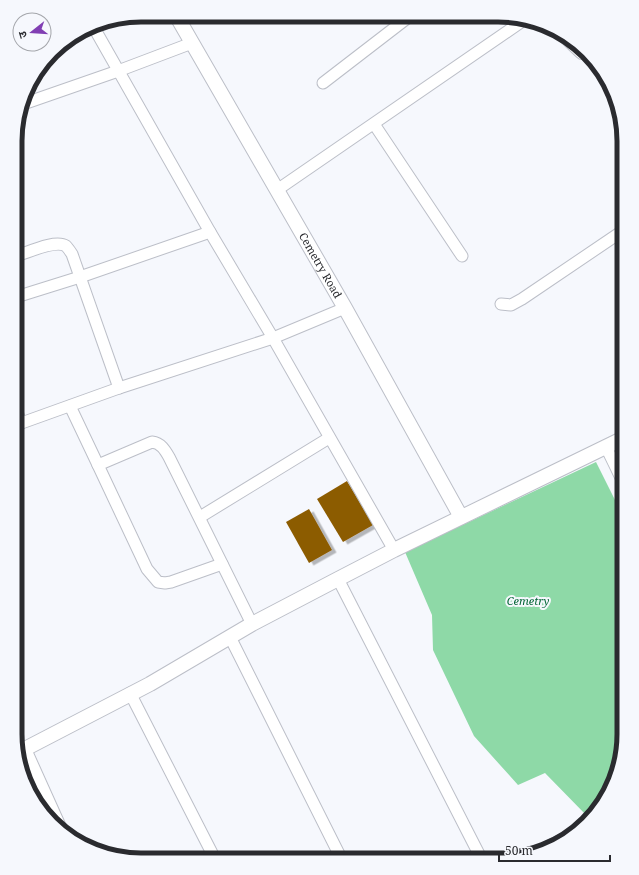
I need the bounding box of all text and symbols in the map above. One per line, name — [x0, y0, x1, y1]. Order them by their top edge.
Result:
north arrow — [12, 12, 52, 52]
text: उ — [14, 29, 30, 40]
street label: Cemetry Road — [296, 229, 346, 301]
park label: Cemetry — [507, 593, 549, 608]
scale bar — [499, 837, 610, 863]
text: 50 m — [505, 842, 533, 859]

